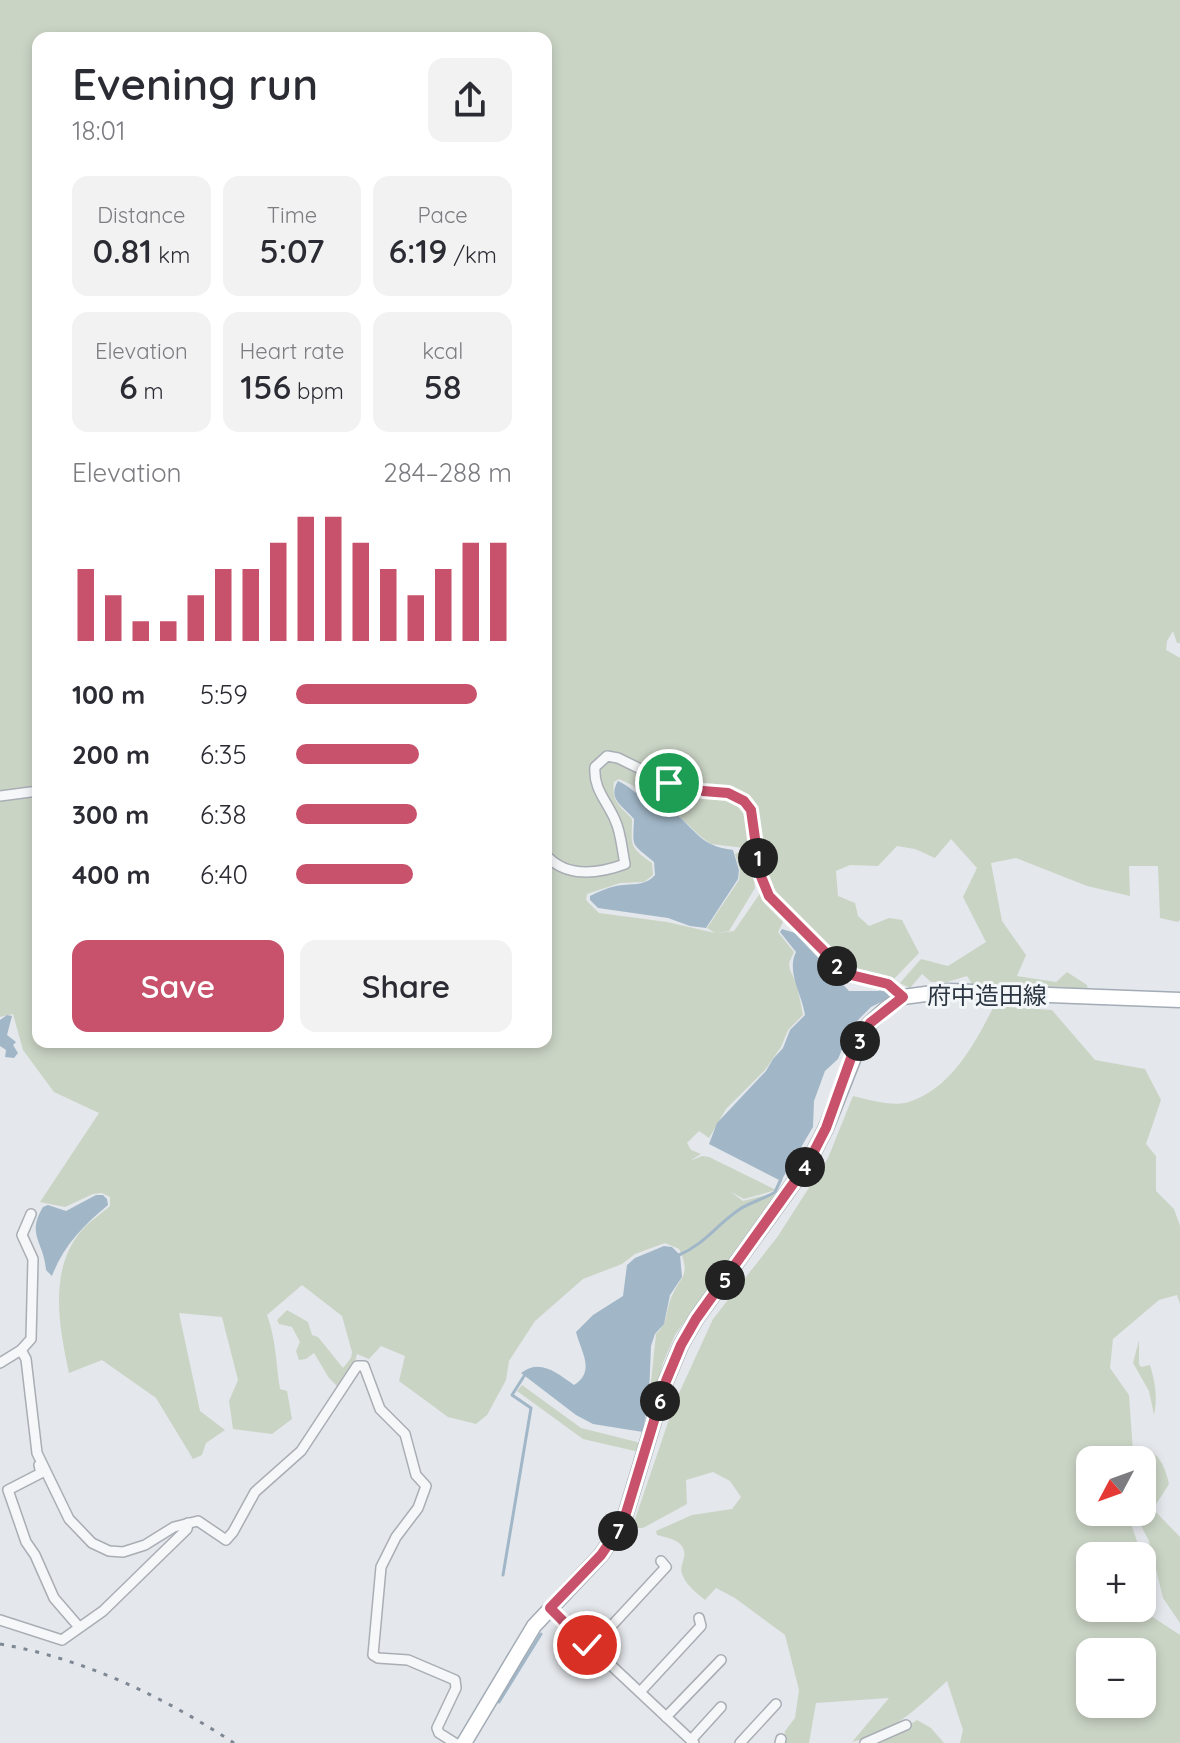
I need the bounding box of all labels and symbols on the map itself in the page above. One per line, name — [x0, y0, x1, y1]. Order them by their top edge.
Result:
pin — [635, 749, 703, 817]
pin: 1 — [738, 838, 778, 878]
pin: 2 — [817, 946, 857, 986]
street label: 府中造田線 — [927, 980, 1047, 1010]
pin: 3 — [840, 1021, 880, 1061]
pin: 4 — [785, 1147, 825, 1187]
pin: 5 — [705, 1260, 745, 1300]
pin: 6 — [640, 1381, 680, 1421]
north arrow — [1076, 1446, 1156, 1526]
pin: 7 — [598, 1511, 638, 1551]
pin — [553, 1611, 621, 1679]

